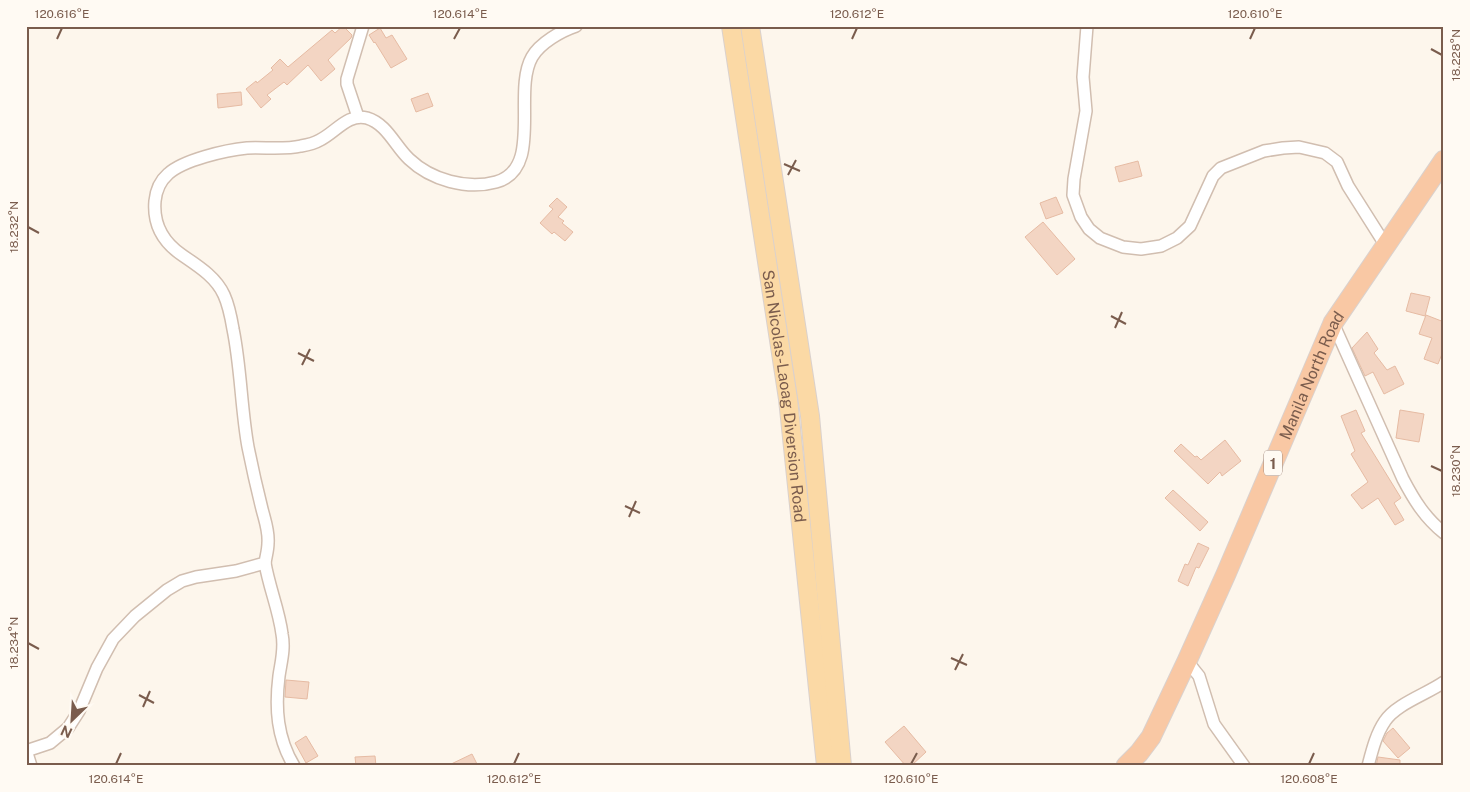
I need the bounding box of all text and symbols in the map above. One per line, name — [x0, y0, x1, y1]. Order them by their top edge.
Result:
text: 120.616°E — [35, 7, 89, 21]
text: 120.614°E — [433, 7, 487, 21]
text: 120.612°E — [830, 7, 884, 21]
text: 120.610°E — [1228, 7, 1282, 21]
text: 18.228°N — [1449, 29, 1463, 81]
text: 18.232°N — [7, 201, 21, 253]
street label: San Nicolas-Laoag Diversion Road — [759, 268, 810, 523]
street label: Manila North Road — [1275, 307, 1348, 442]
text: 18.230°N — [1449, 445, 1463, 497]
road number: 1 — [1264, 450, 1282, 476]
text: 18.234°N — [7, 617, 21, 669]
north arrow — [48, 694, 98, 744]
text: N — [58, 722, 75, 741]
text: 120.614°E — [89, 772, 143, 786]
text: 120.612°E — [487, 772, 541, 786]
text: 120.610°E — [884, 772, 938, 786]
text: 120.608°E — [1280, 772, 1338, 786]

